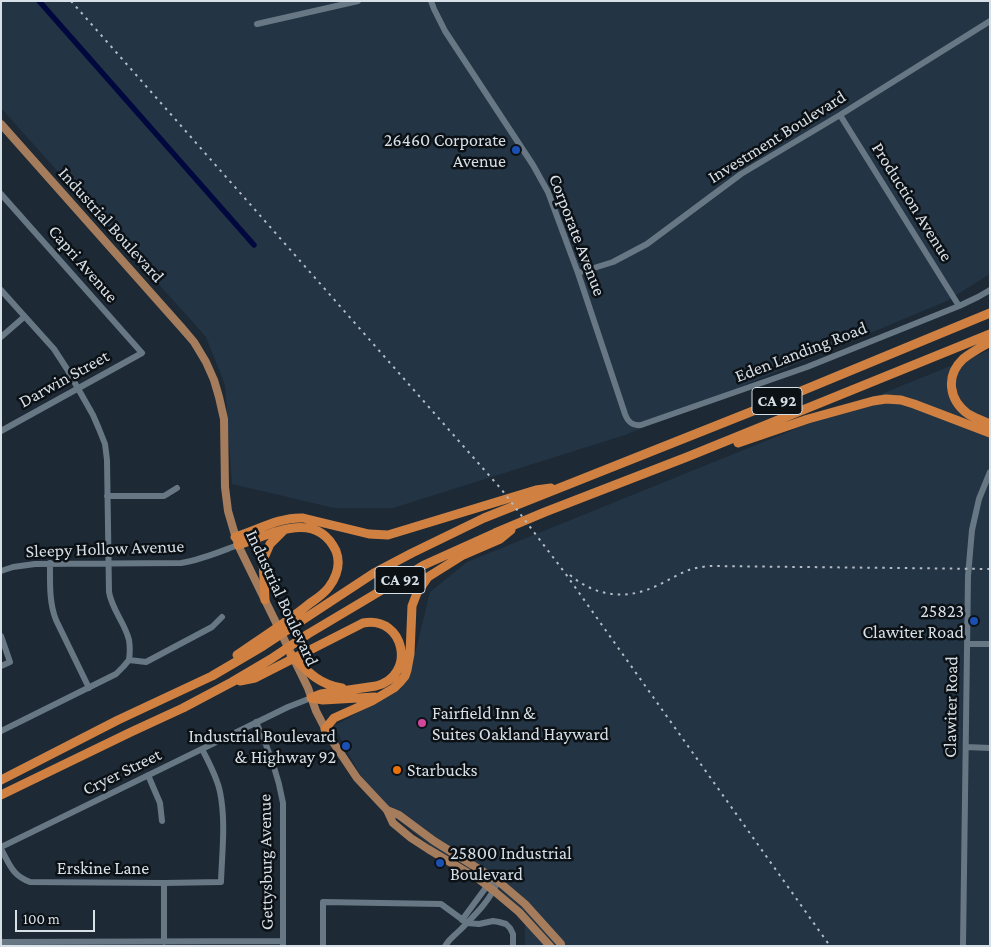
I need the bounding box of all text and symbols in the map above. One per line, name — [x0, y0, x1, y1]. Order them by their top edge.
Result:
street label: Investment Boulevard — [704, 86, 850, 188]
place label: 26460 Corporate Avenue — [384, 129, 506, 172]
street label: Production Avenue — [867, 139, 957, 265]
marker: 26460 Corporate Avenue — [510, 144, 522, 156]
street label: Industrial Boulevard — [54, 163, 168, 287]
street label: Corporate Avenue — [544, 171, 610, 299]
street label: Capri Avenue — [43, 221, 123, 307]
street label: Eden Landing Road — [732, 317, 870, 387]
street label: Darwin Street — [15, 345, 113, 413]
road number: CA 92 — [752, 388, 802, 414]
street label: Industrial Boulevard — [241, 527, 323, 669]
street label: Sleepy Hollow Avenue — [25, 535, 185, 563]
road number: CA 92 — [375, 566, 425, 594]
place label: 25823 Clawiter Road — [862, 600, 964, 642]
marker: 25823 Clawiter Road — [968, 615, 980, 627]
street label: Clawiter Road — [939, 656, 963, 758]
place label: Fairfield Inn & Suites Oakland Hayward — [432, 702, 609, 744]
marker: Fairfield Inn & Suites Oakland Hayward — [416, 717, 428, 729]
place label: Industrial Boulevard & Highway 92 — [188, 725, 336, 768]
marker: Industrial Boulevard & Highway 92 — [340, 740, 352, 752]
street label: Cryer Street — [79, 744, 165, 800]
place label: Starbucks — [407, 759, 478, 781]
marker: Starbucks — [391, 764, 403, 776]
street label: Gettysburg Avenue — [254, 794, 278, 930]
place label: 25800 Industrial Boulevard — [450, 842, 572, 884]
street label: Erskine Lane — [57, 857, 149, 879]
marker: 25800 Industrial Boulevard — [434, 857, 446, 869]
scale bar — [18, 900, 98, 932]
text: 100 m — [23, 911, 60, 927]

